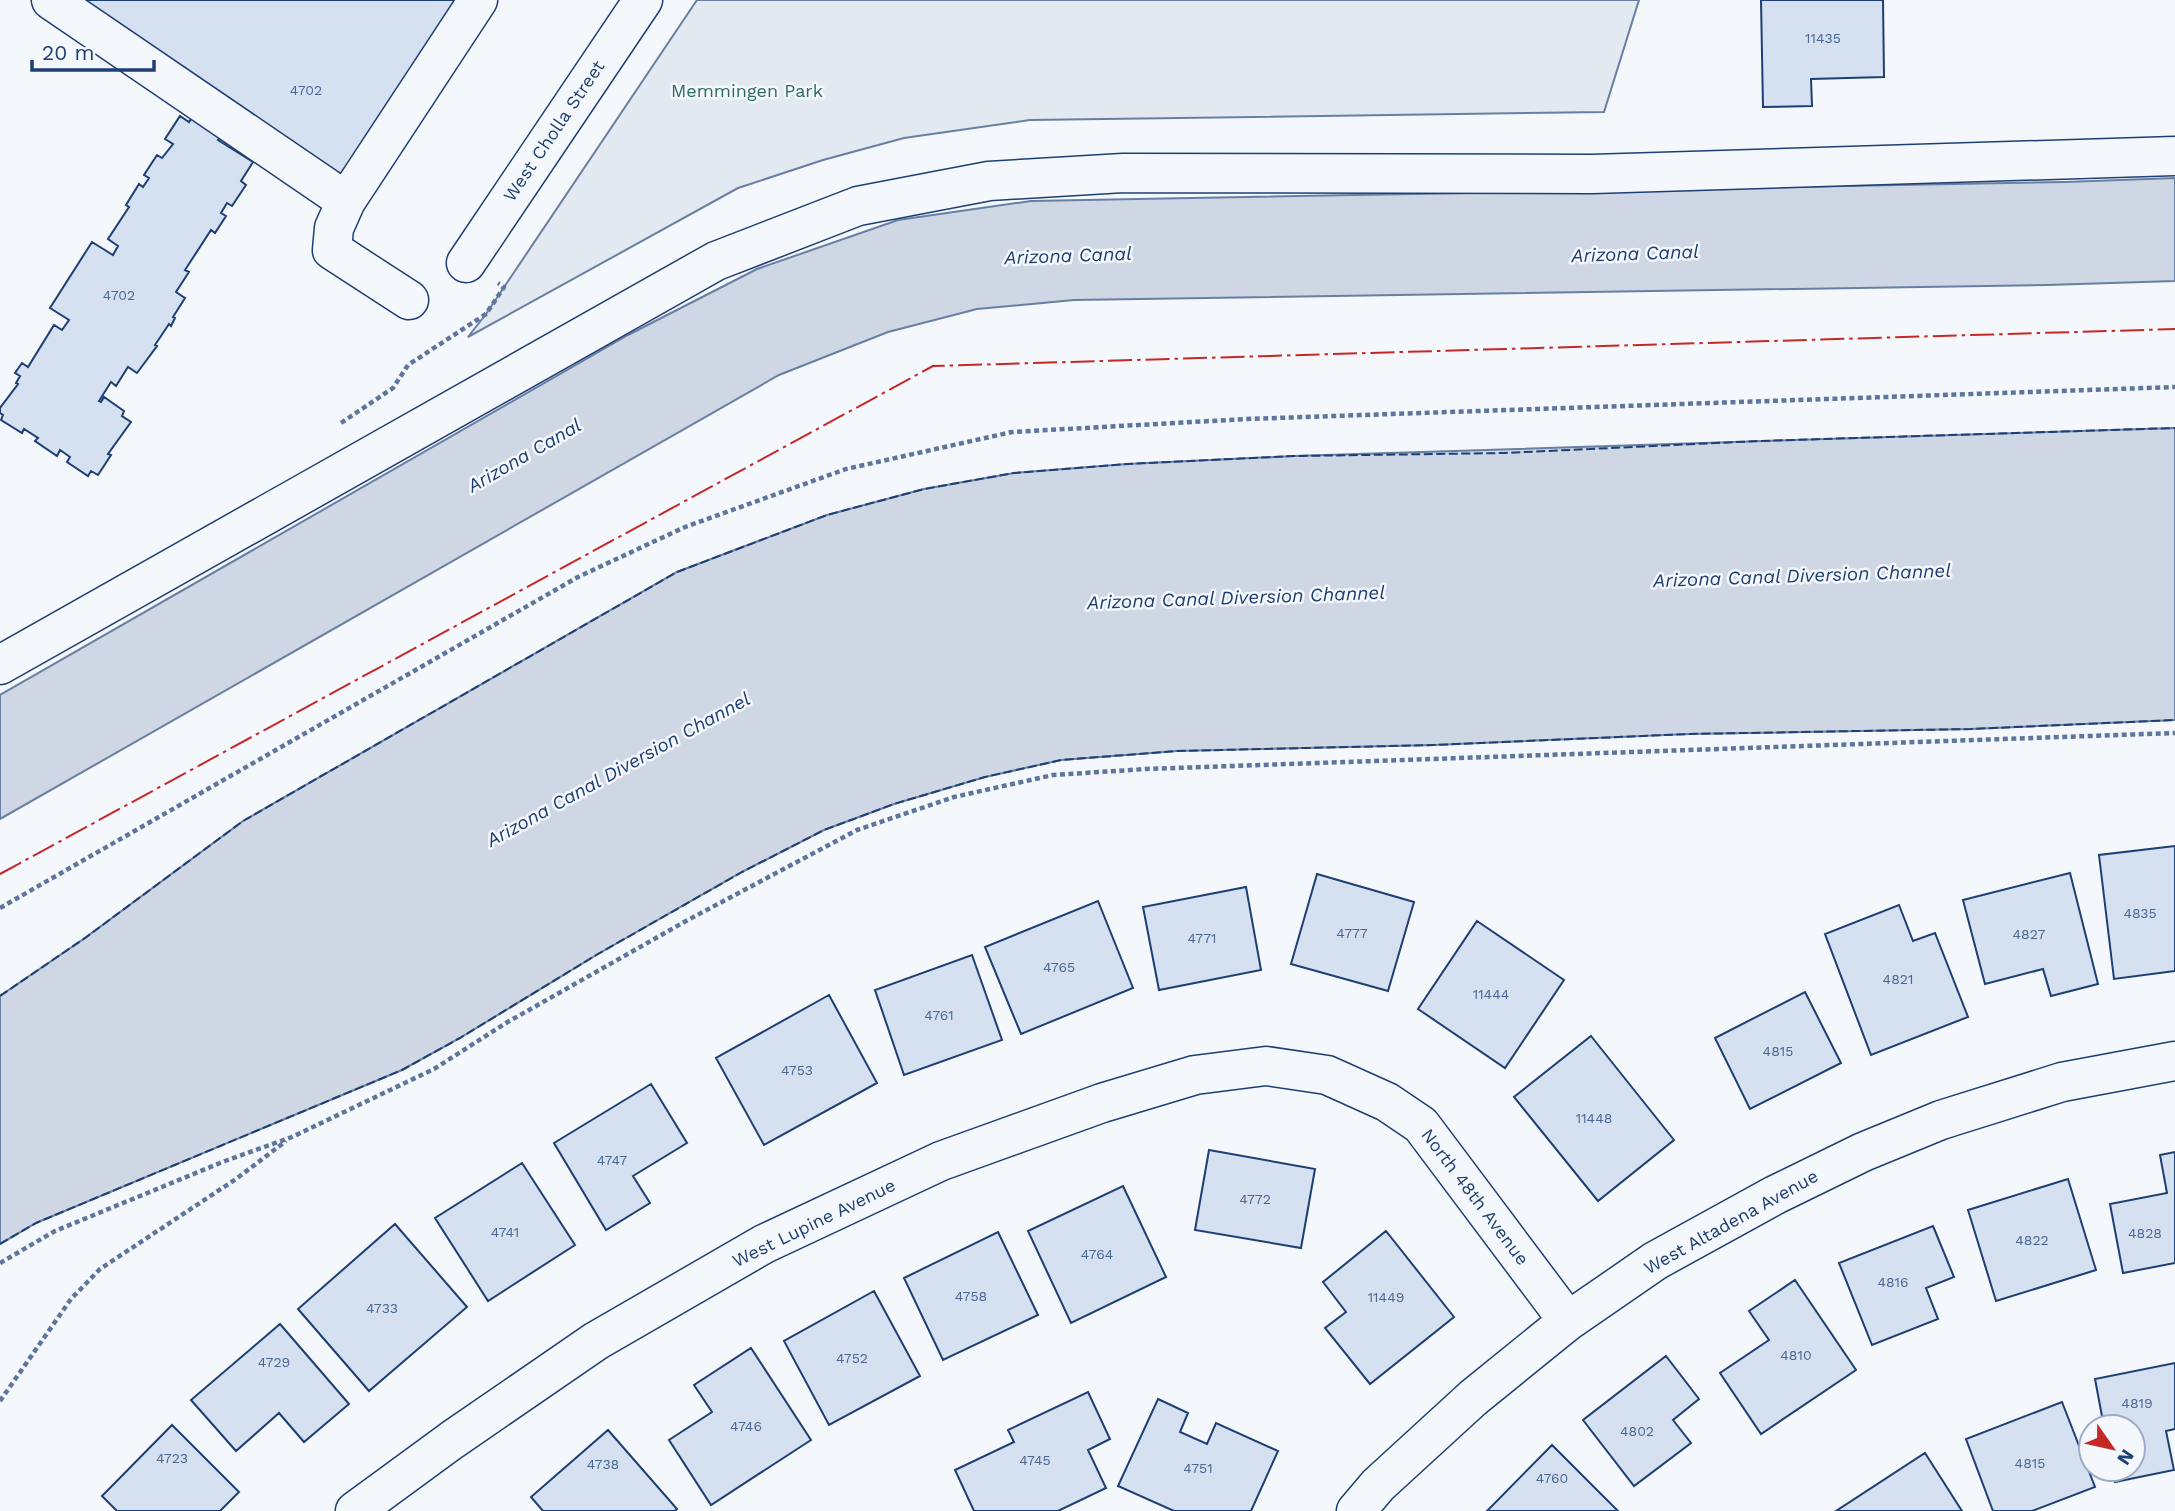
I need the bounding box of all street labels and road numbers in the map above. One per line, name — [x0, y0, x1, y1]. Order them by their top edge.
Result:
street label: West Cholla Street — [499, 56, 609, 205]
street label: North 48th Avenue — [1417, 1124, 1534, 1269]
street label: West Altadena Avenue — [1640, 1165, 1822, 1278]
street label: West Lupine Avenue — [729, 1174, 899, 1271]

